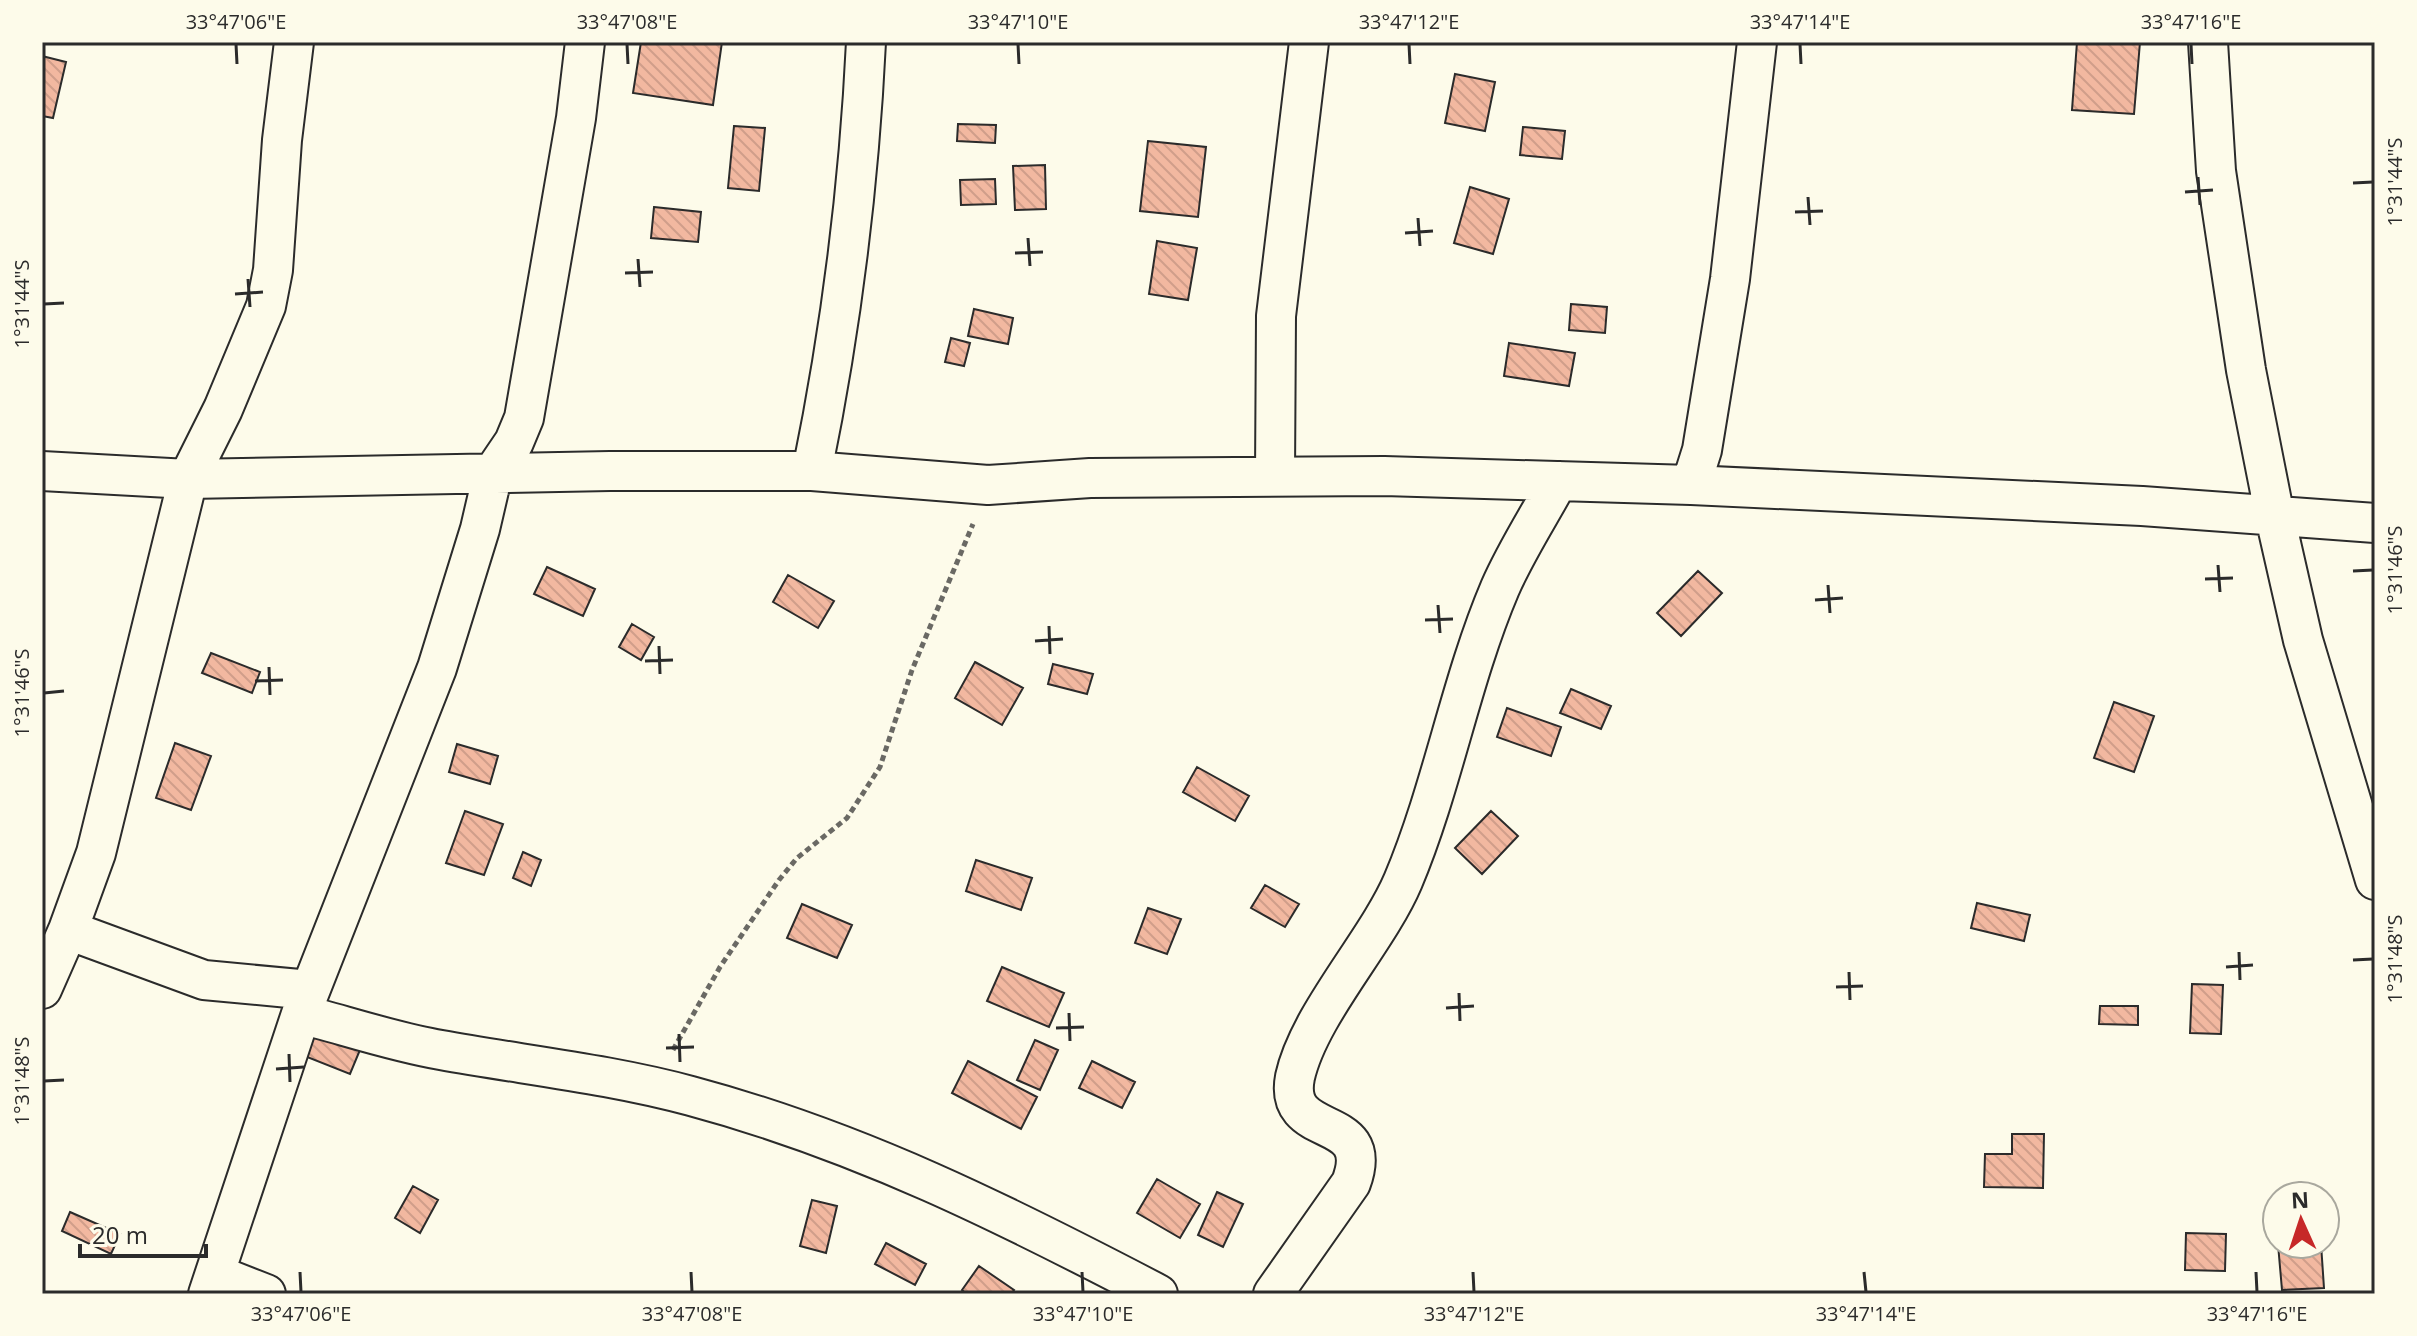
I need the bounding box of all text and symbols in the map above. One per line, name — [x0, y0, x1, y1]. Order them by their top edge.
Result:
text: 33°47'06"E — [186, 8, 286, 35]
text: 33°47'08"E — [577, 8, 677, 35]
text: 33°47'10"E — [968, 8, 1068, 35]
text: 33°47'12"E — [1359, 8, 1459, 35]
text: 33°47'14"E — [1750, 8, 1850, 35]
text: 33°47'16"E — [2141, 8, 2241, 35]
text: 1°31'44"S — [2381, 137, 2408, 227]
text: 1°31'44"S — [8, 259, 35, 349]
text: 1°31'46"S — [2381, 525, 2408, 615]
text: 1°31'46"S — [8, 648, 35, 738]
text: 1°31'48"S — [2381, 914, 2408, 1004]
text: 1°31'48"S — [8, 1036, 35, 1126]
north arrow — [2261, 1180, 2341, 1260]
text: N — [2290, 1184, 2310, 1214]
scale bar — [80, 1208, 206, 1258]
text: 20 m — [92, 1218, 148, 1251]
text: 33°47'06"E — [251, 1300, 351, 1327]
text: 33°47'08"E — [642, 1300, 742, 1327]
text: 33°47'10"E — [1033, 1300, 1133, 1327]
text: 33°47'12"E — [1424, 1300, 1524, 1327]
text: 33°47'14"E — [1816, 1300, 1916, 1327]
text: 33°47'16"E — [2207, 1300, 2307, 1327]

